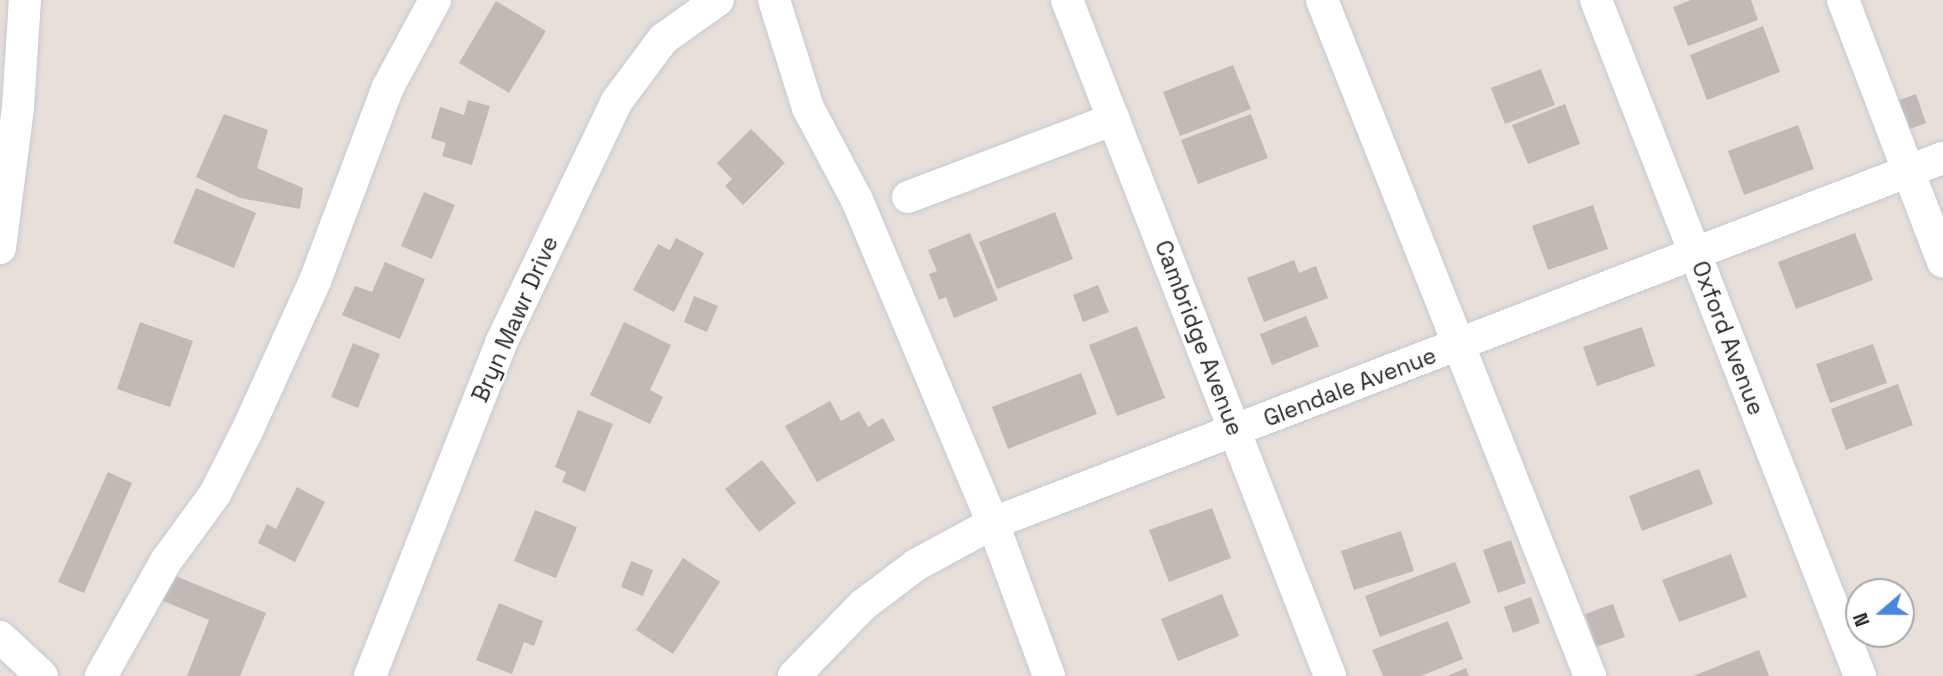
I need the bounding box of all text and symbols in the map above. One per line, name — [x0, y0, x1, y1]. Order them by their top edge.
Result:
street label: Bryn Mawr Drive — [466, 232, 564, 406]
street label: Cambridge Avenue — [1149, 236, 1249, 440]
street label: Oxford Avenue — [1686, 257, 1770, 419]
street label: Glendale Avenue — [1260, 341, 1440, 433]
north arrow — [1845, 578, 1915, 648]
text: N — [1848, 609, 1876, 630]

